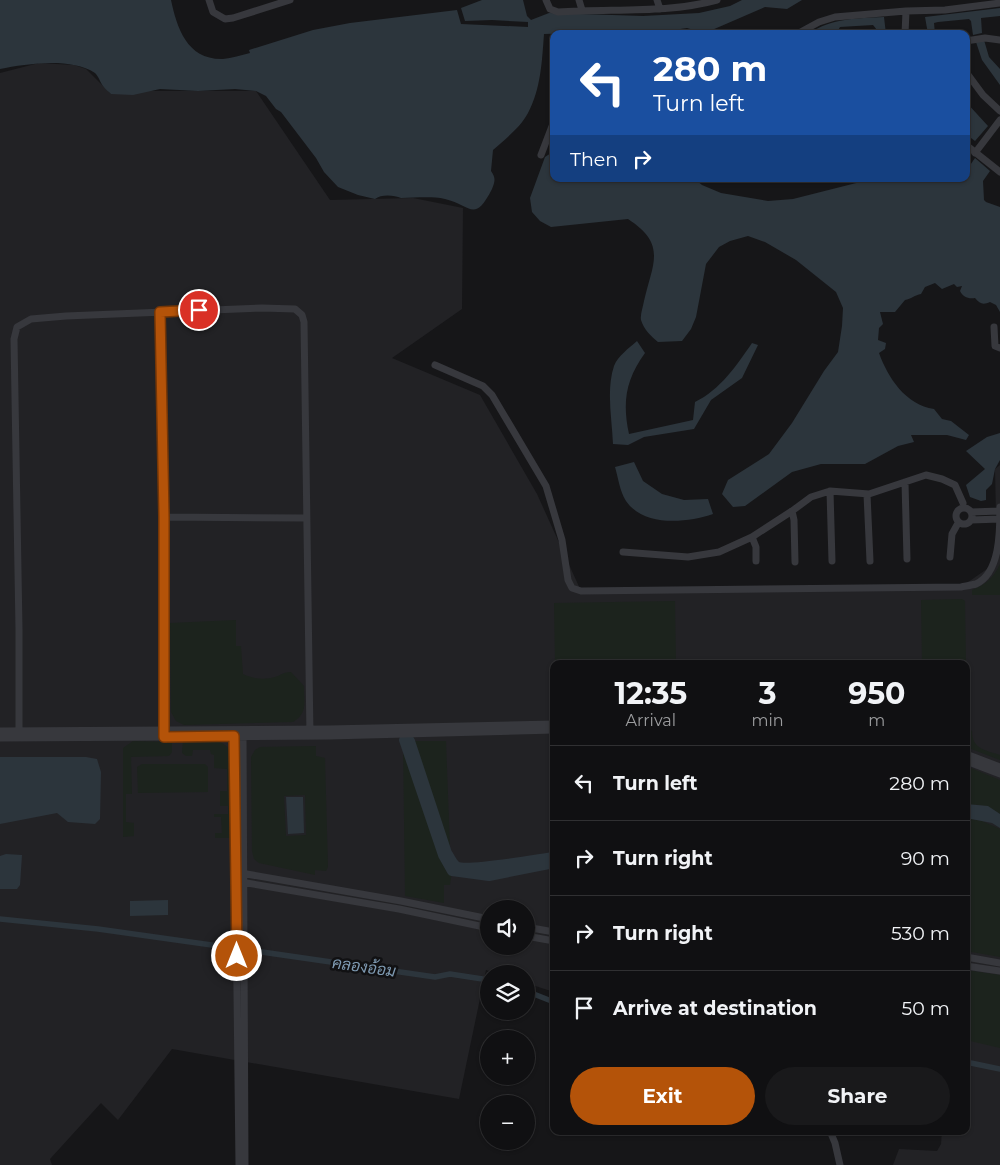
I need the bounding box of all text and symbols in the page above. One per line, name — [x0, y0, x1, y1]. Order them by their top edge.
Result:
text: 280 m — [653, 47, 767, 90]
icon: left — [570, 50, 635, 115]
text: Turn left — [653, 90, 745, 117]
icon: right — [628, 145, 656, 173]
text: Then — [570, 148, 618, 171]
pin — [178, 289, 220, 331]
icon: arrive — [185, 296, 213, 324]
text: 12:35 — [614, 675, 687, 712]
text: 3 — [759, 675, 777, 712]
text: 950 — [848, 675, 906, 712]
text: Arrival — [626, 711, 676, 730]
text: min — [752, 711, 784, 730]
text: m — [868, 711, 885, 730]
icon: left — [570, 769, 598, 797]
text: Turn left — [613, 772, 698, 795]
text: 280 m — [889, 772, 950, 795]
icon: right — [570, 844, 598, 872]
text: Turn right — [613, 847, 713, 870]
text: 90 m — [901, 847, 950, 870]
map controls — [480, 900, 535, 1150]
button: sound — [480, 900, 535, 955]
icon: right — [570, 919, 598, 947]
text: Turn right — [613, 922, 713, 945]
text: 530 m — [891, 922, 950, 945]
position arrow — [210, 929, 262, 981]
water label: คลองอ้อม — [331, 951, 398, 981]
button: layers — [480, 965, 535, 1020]
icon: arrive — [570, 994, 598, 1022]
text: Arrive at destination — [613, 997, 817, 1020]
text: 50 m — [902, 997, 950, 1020]
button: + — [480, 1030, 535, 1085]
button: Exit — [570, 1067, 755, 1125]
button: Share — [765, 1067, 950, 1125]
button: − — [480, 1095, 535, 1150]

